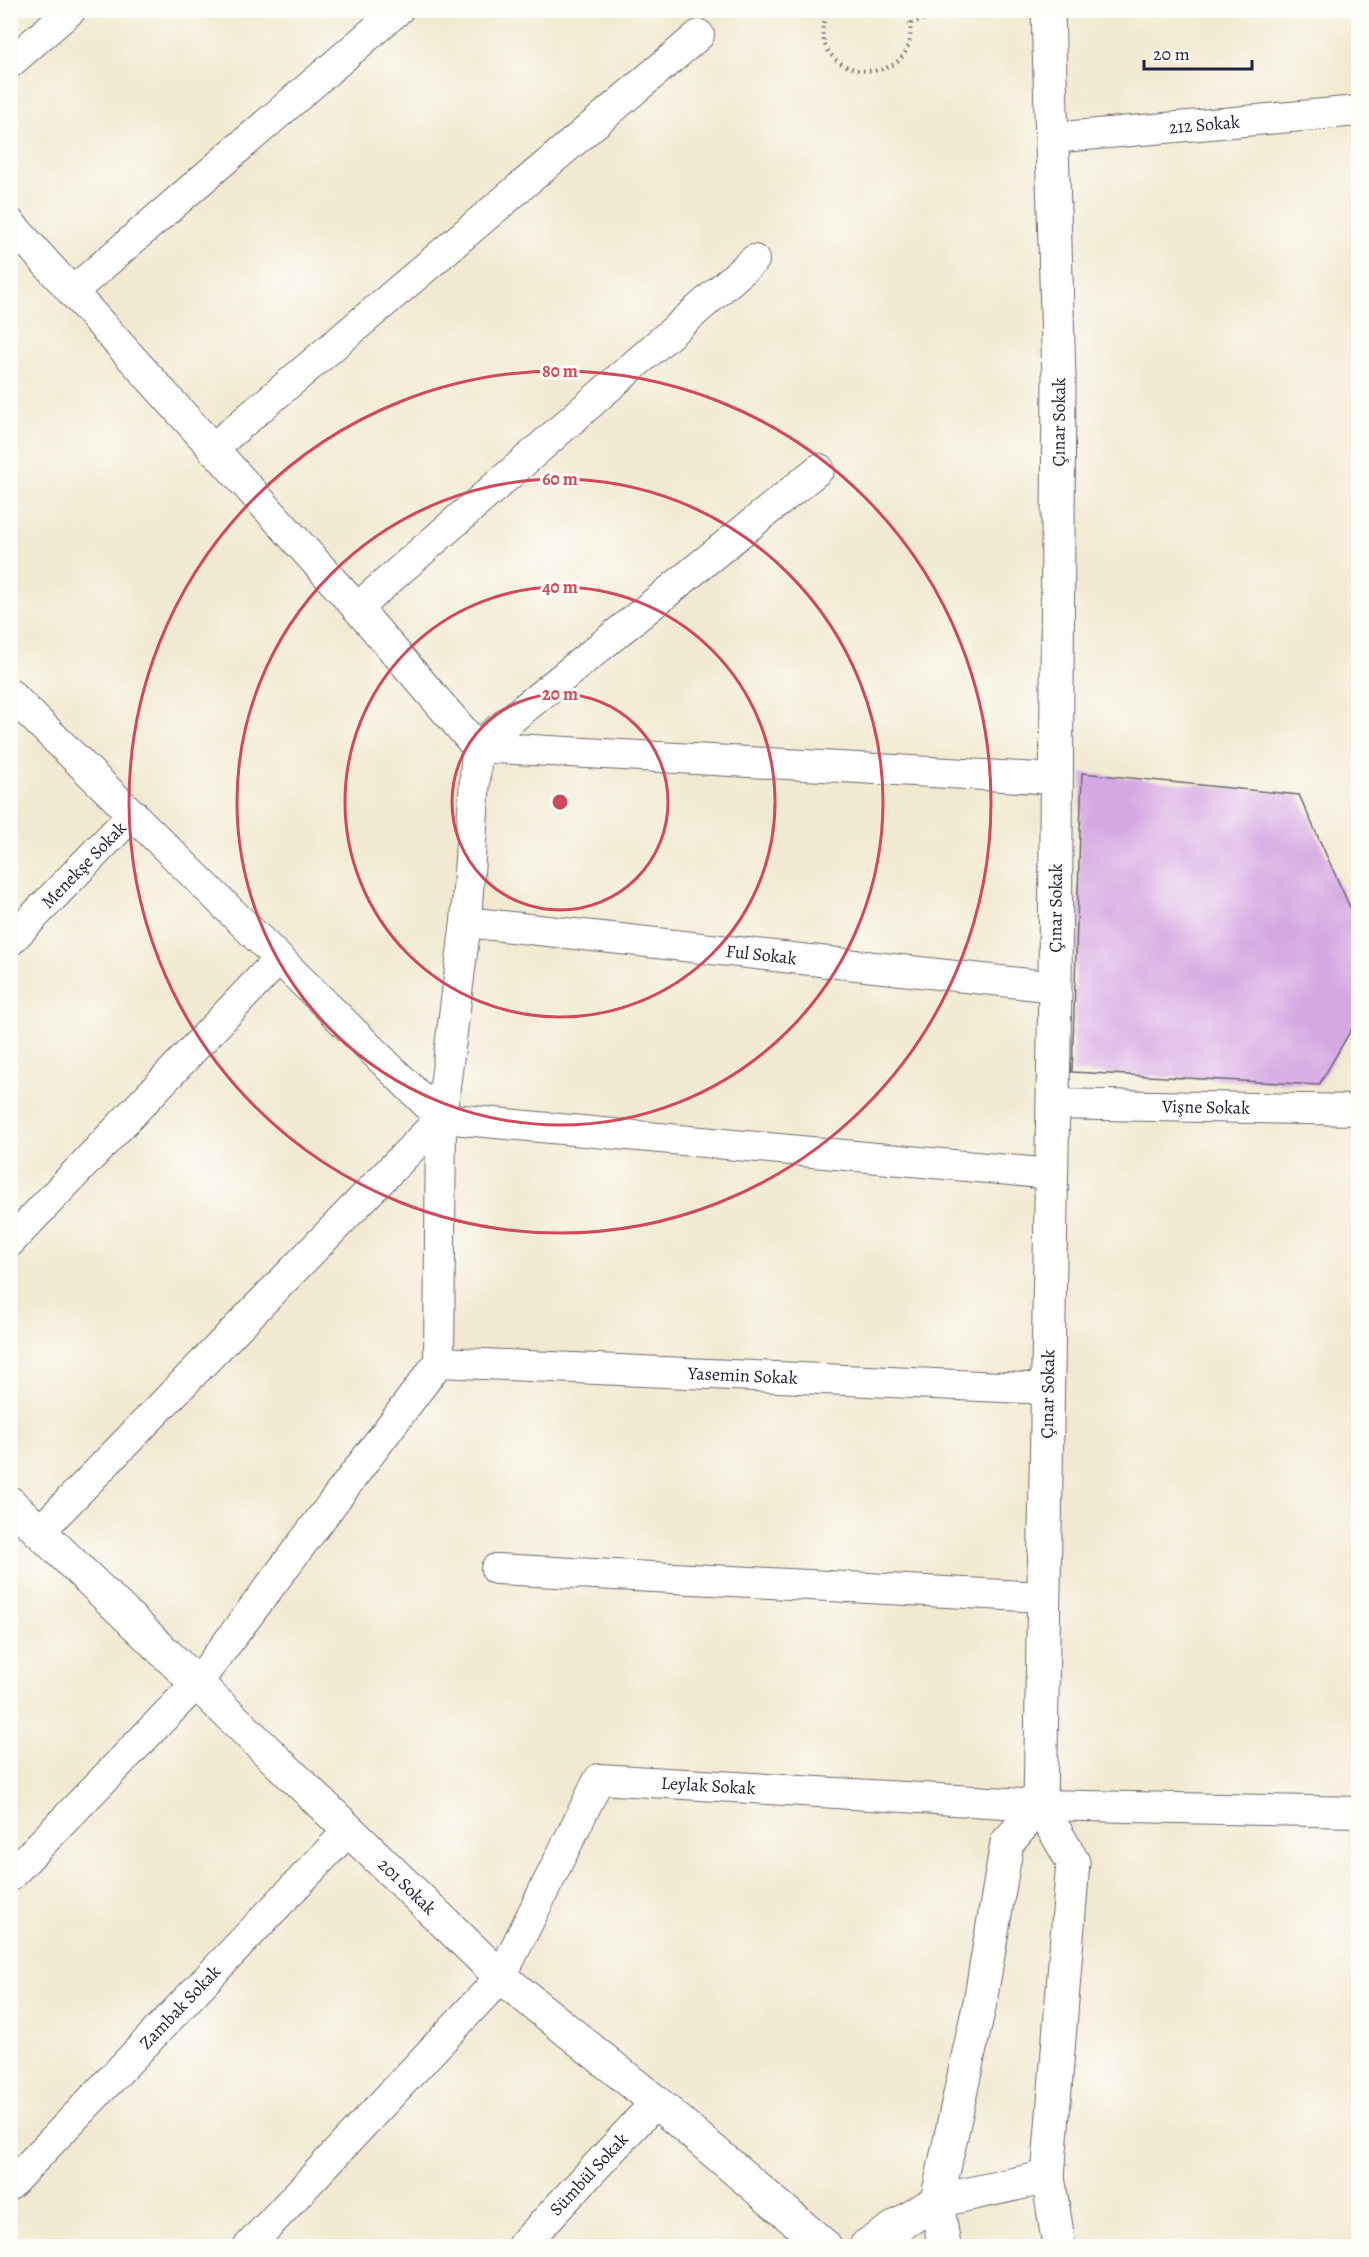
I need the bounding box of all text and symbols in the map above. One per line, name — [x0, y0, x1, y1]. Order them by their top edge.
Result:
scale bar — [1144, 33, 1252, 71]
text: 20 m — [1153, 42, 1190, 66]
street label: 212 Sokak — [1168, 109, 1241, 140]
text: 80 m — [542, 359, 578, 383]
street label: Çınar Sokak — [1046, 377, 1071, 467]
text: 60 m — [542, 467, 578, 491]
text: 40 m — [542, 575, 578, 599]
text: 20 m — [542, 682, 578, 706]
centre of rings — [550, 792, 570, 812]
street label: Menekşe Sokak — [36, 816, 132, 914]
street label: Çınar Sokak — [1043, 863, 1068, 953]
street label: Ful Sokak — [725, 939, 798, 970]
street label: Vişne Sokak — [1161, 1094, 1250, 1120]
street label: Çınar Sokak — [1035, 1349, 1060, 1439]
street label: Yasemin Sokak — [686, 1361, 798, 1390]
street label: Leylak Sokak — [660, 1771, 756, 1800]
street label: 201 Sokak — [373, 1853, 441, 1920]
street label: Zambak Sokak — [134, 1960, 226, 2054]
street label: Sümbül Sokak — [544, 2128, 633, 2221]

